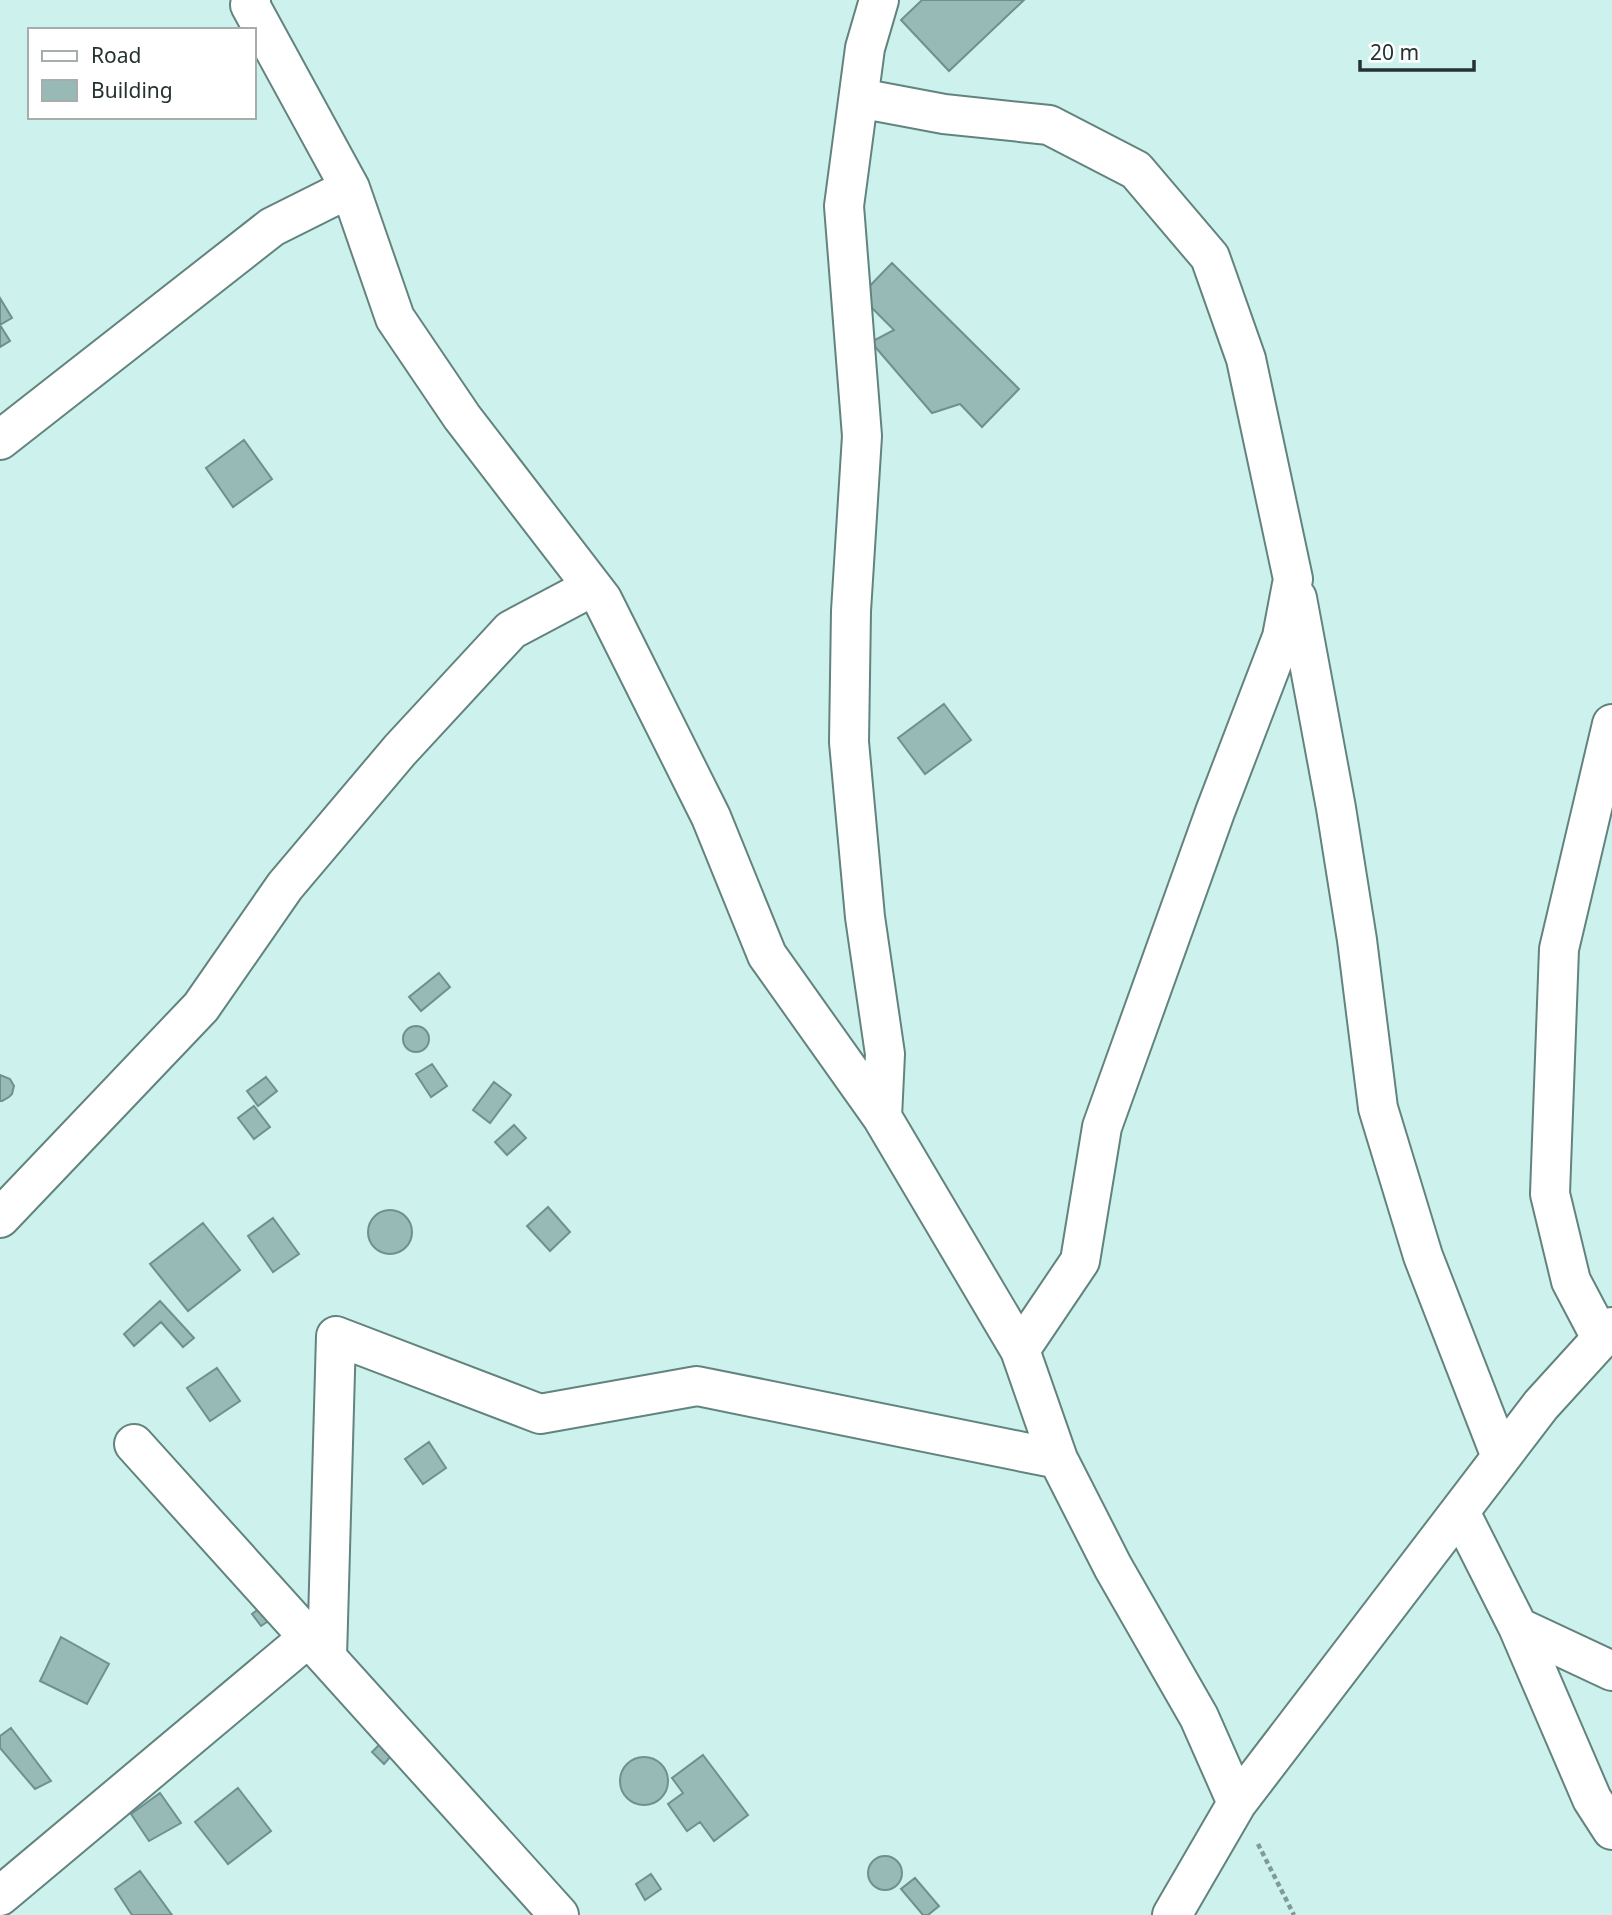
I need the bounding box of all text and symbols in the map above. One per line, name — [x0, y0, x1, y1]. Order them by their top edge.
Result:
legend — [28, 28, 256, 119]
scale bar — [1360, 28, 1474, 72]
text: 20 m — [1370, 38, 1419, 66]
text: Road — [91, 41, 141, 69]
text: Building — [91, 76, 173, 104]

